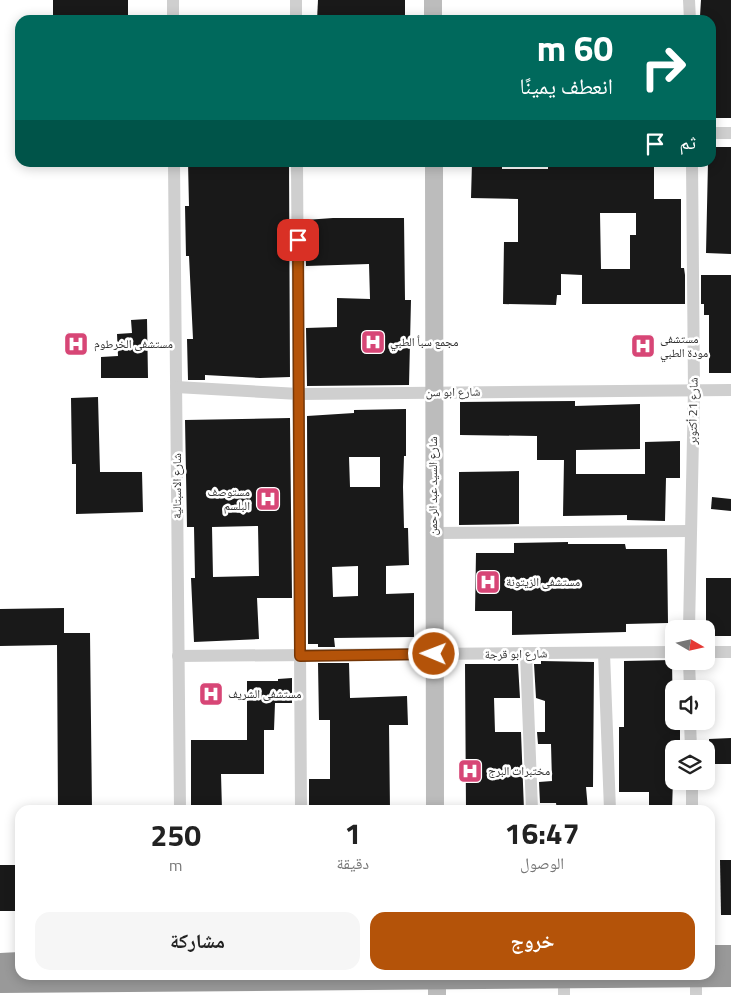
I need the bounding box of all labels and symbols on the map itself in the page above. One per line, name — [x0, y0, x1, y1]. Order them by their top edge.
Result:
pin — [277, 219, 319, 261]
hospital icon: مجمع سبأ الطبي — [360, 329, 386, 355]
place label: مستشفى مودة الطبي — [660, 329, 708, 363]
hospital icon: مستشفى الخرطوم — [63, 331, 89, 357]
place label: مجمع سبأ الطبي — [390, 332, 459, 352]
hospital icon: مستشفى مودة الطبي — [630, 333, 656, 359]
place label: مستشفى الخرطوم — [94, 334, 173, 353]
street label: شارع 21 أكتوبر — [682, 377, 703, 446]
street label: شارع ابو سن — [425, 382, 481, 401]
street label: شارع السيد عبد الرحمن — [423, 436, 442, 536]
street label: شارع الاسبتالية — [167, 453, 186, 519]
place label: مستوصف البلسم — [207, 482, 250, 515]
hospital icon: مستوصف البلسم — [255, 486, 281, 512]
hospital icon: مستشفى الزيتونة — [475, 569, 501, 595]
place label: مستشفى الزيتونة — [506, 572, 580, 591]
north arrow — [665, 620, 715, 670]
position arrow — [407, 627, 459, 679]
street label: شارع ابو قرجة — [484, 643, 548, 664]
hospital icon: مستشفى الشريف — [198, 681, 224, 707]
place label: مستشفى الشريف — [228, 684, 301, 703]
hospital icon: مختبرات البرج — [457, 758, 483, 784]
place label: مختبرات البرج — [488, 761, 550, 780]

